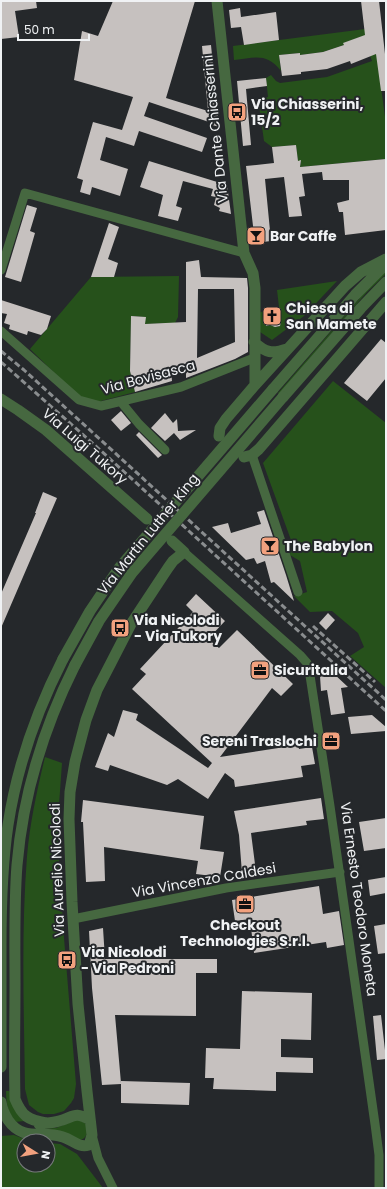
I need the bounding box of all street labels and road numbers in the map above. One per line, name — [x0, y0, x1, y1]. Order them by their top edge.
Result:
street label: Via Dante Chiasserini — [197, 54, 233, 204]
street label: Via Bovisasca — [99, 355, 197, 399]
street label: Via Luigi Tukory — [38, 403, 132, 489]
street label: Via Martin Luther King — [93, 469, 203, 599]
street label: Via Ernesto Teodoro Moneta — [335, 801, 383, 997]
street label: Via Aurelio Nicolodi — [45, 803, 69, 937]
street label: Via Vincenzo Caldesi — [130, 857, 278, 903]

